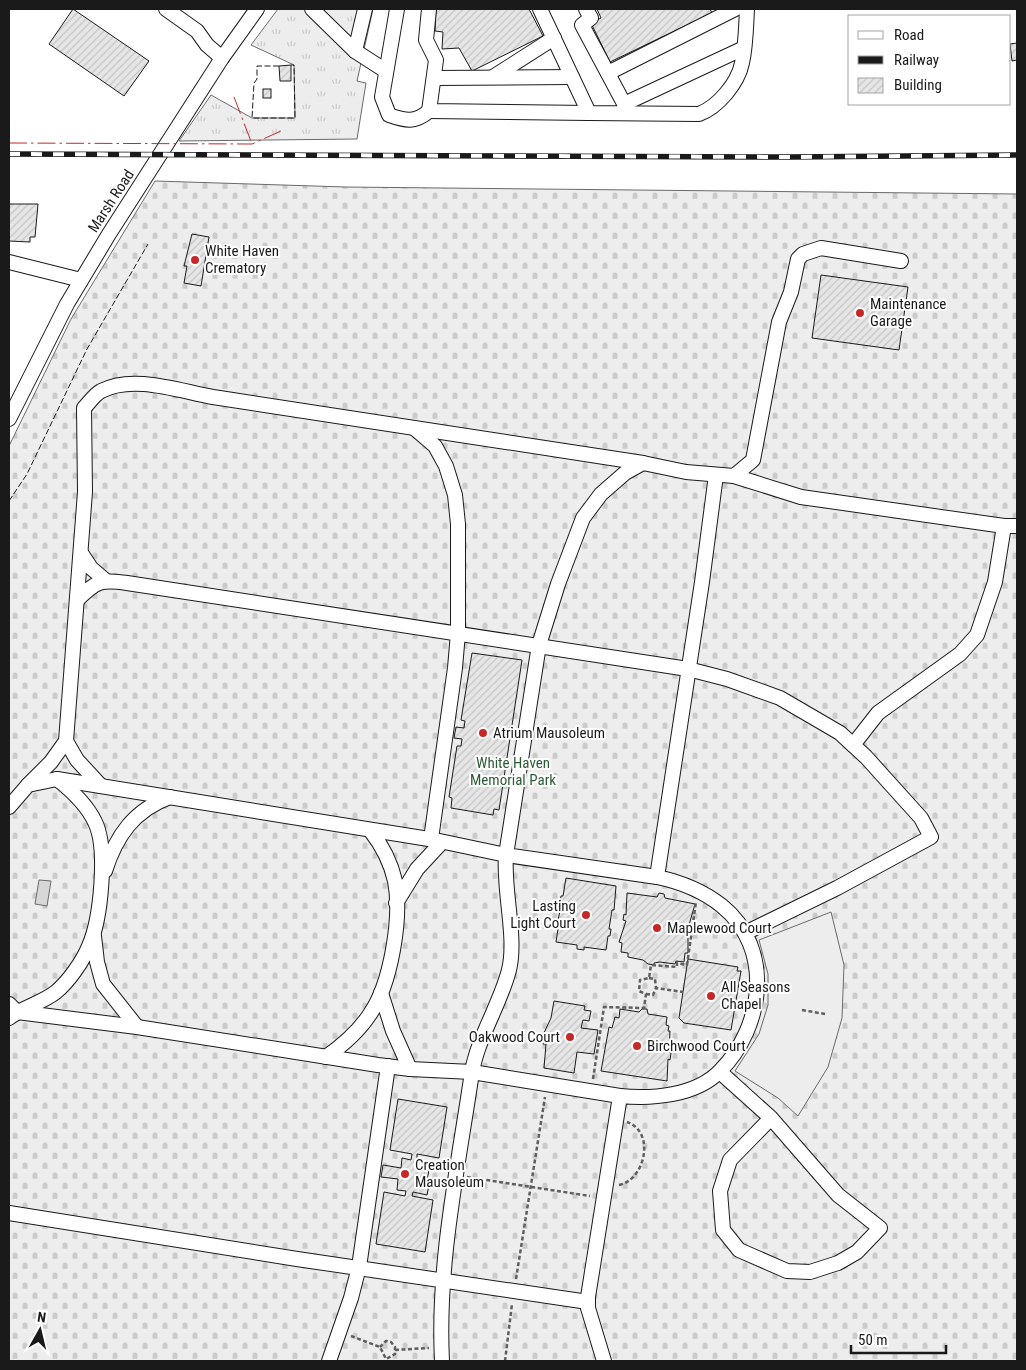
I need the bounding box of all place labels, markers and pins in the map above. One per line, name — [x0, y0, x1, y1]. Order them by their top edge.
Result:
place label: White Haven Crematory — [205, 242, 279, 277]
marker: White Haven Crematory — [189, 254, 201, 266]
place label: Maintenance Garage — [870, 295, 946, 330]
marker: Maintenance Garage — [854, 307, 866, 319]
place label: Atrium Mausoleum — [493, 724, 605, 742]
marker: Atrium Mausoleum — [477, 727, 489, 739]
place label: Lasting Light Court — [510, 897, 576, 932]
marker: Lasting Light Court — [580, 909, 592, 921]
place label: Maplewood Court — [667, 919, 772, 937]
marker: Maplewood Court — [651, 922, 663, 934]
place label: All Seasons Chapel — [721, 978, 791, 1013]
marker: All Seasons Chapel — [705, 990, 717, 1002]
place label: Oakwood Court — [469, 1028, 560, 1046]
marker: Oakwood Court — [564, 1031, 576, 1043]
place label: Birchwood Court — [647, 1037, 746, 1055]
marker: Birchwood Court — [631, 1040, 643, 1052]
place label: Creation Mausoleum — [415, 1156, 484, 1191]
marker: Creation Mausoleum — [399, 1168, 411, 1180]

